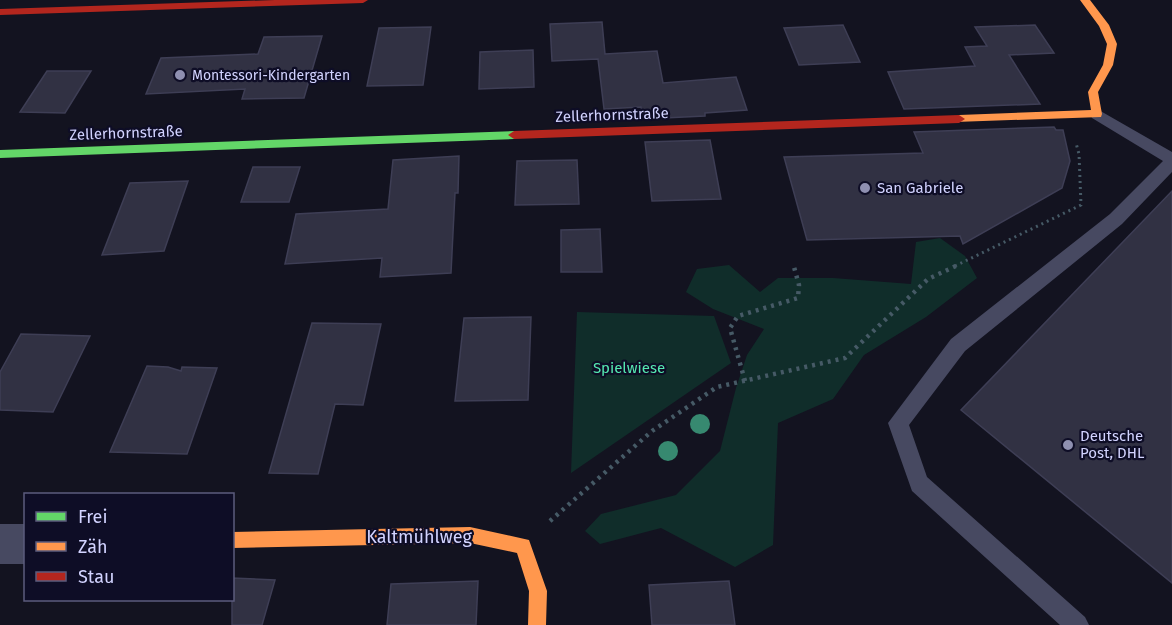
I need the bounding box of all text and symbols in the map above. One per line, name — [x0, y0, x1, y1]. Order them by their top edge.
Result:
place label: Montessori-Kindergarten — [192, 67, 350, 84]
marker: Montessori-Kindergarten — [173, 68, 187, 82]
street label: Zellerhornstraße — [555, 104, 669, 126]
street label: Zellerhornstraße — [69, 122, 183, 144]
place label: San Gabriele — [877, 179, 963, 197]
marker: San Gabriele — [858, 181, 872, 195]
park label: Spielwiese — [593, 359, 665, 377]
place label: Deutsche Post, DHL — [1080, 427, 1145, 462]
marker: Deutsche Post, DHL — [1061, 438, 1075, 452]
legend — [24, 493, 234, 601]
text: Frei — [78, 506, 108, 528]
street label: Kaltmühlweg — [366, 526, 472, 548]
text: Zäh — [78, 536, 107, 558]
text: Stau — [78, 566, 114, 588]

